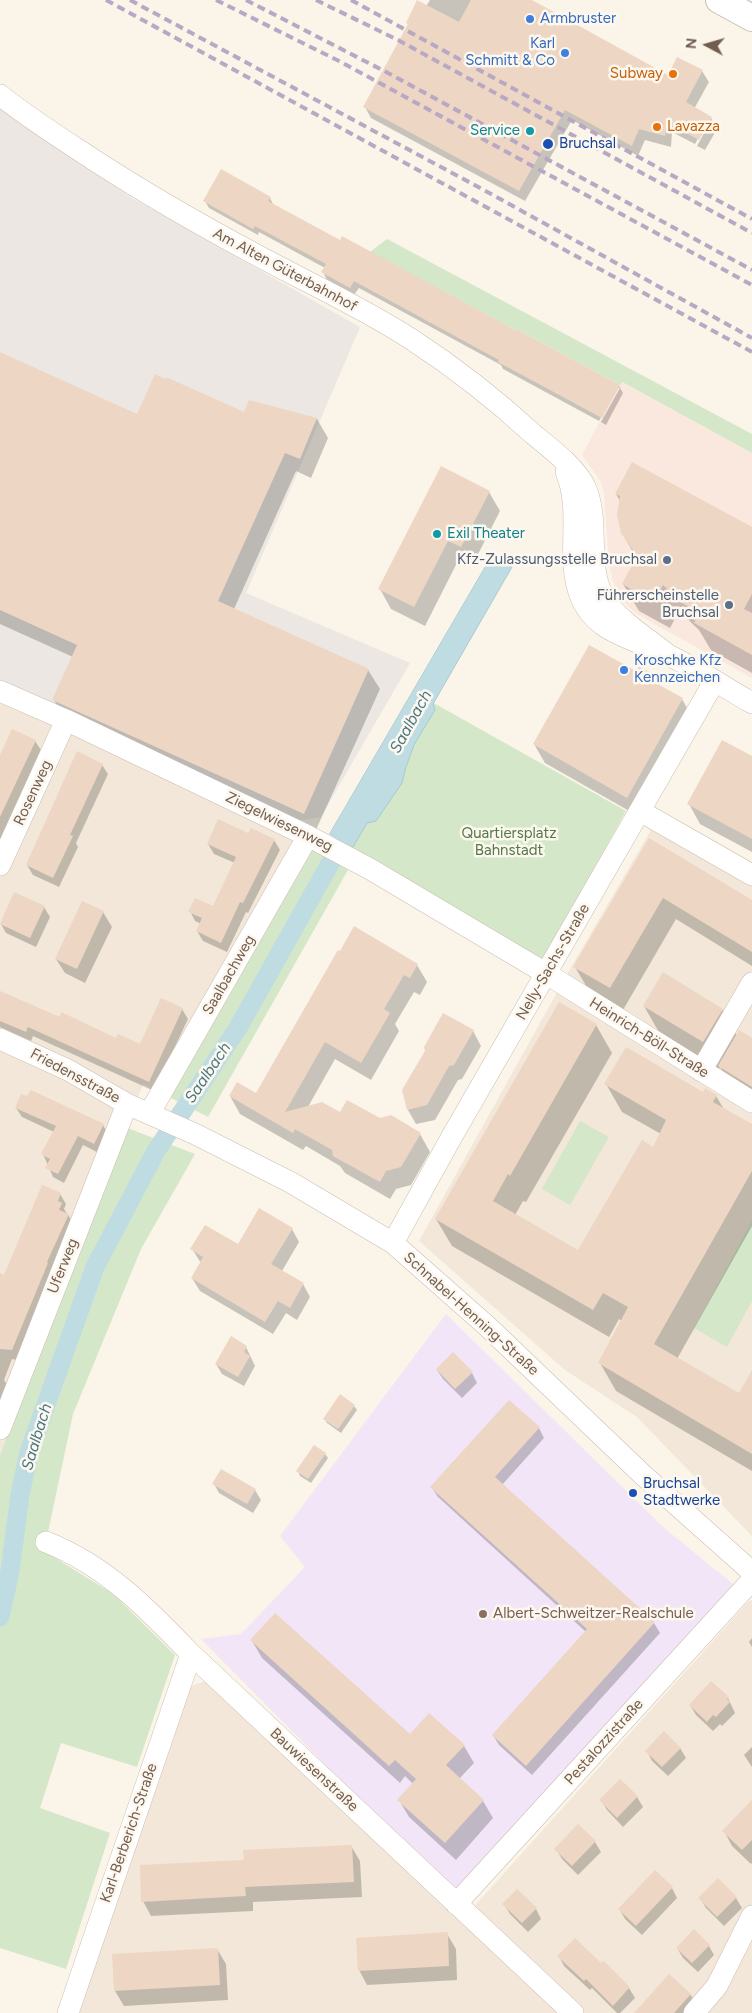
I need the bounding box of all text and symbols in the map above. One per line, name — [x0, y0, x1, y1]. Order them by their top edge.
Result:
place label: Armbruster — [540, 10, 616, 28]
marker: Armbruster — [524, 13, 536, 25]
north arrow — [682, 20, 732, 70]
place label: Karl Schmitt & Co — [465, 35, 555, 70]
text: N — [683, 37, 701, 50]
marker: Karl Schmitt & Co — [559, 47, 571, 59]
place label: Subway — [610, 65, 663, 83]
marker: Subway — [667, 68, 679, 80]
place label: Lavazza — [667, 118, 720, 136]
marker: Lavazza — [651, 121, 663, 133]
place label: Service — [470, 122, 520, 140]
marker: Service — [524, 125, 536, 137]
place label: Bruchsal — [559, 135, 616, 153]
marker: Bruchsal — [541, 137, 555, 151]
street label: Am Alten Güterbahnhof — [210, 224, 360, 316]
place label: Exil Theater — [447, 525, 525, 543]
marker: Exil Theater — [431, 528, 443, 540]
place label: Kfz-Zulassungsstelle Bruchsal — [457, 551, 657, 569]
marker: Kfz-Zulassungsstelle Bruchsal — [661, 554, 673, 566]
place label: Führerscheinstelle Bruchsal — [597, 587, 719, 622]
marker: Führerscheinstelle Bruchsal — [723, 599, 735, 611]
place label: Kroschke Kfz Kennzeichen — [634, 652, 721, 687]
marker: Kroschke Kfz Kennzeichen — [618, 664, 630, 676]
water label: Saalbach — [386, 687, 436, 757]
street label: Rosenweg — [10, 757, 56, 829]
street label: Ziegelwiesenweg — [222, 788, 336, 856]
park label: Quartiersplatz Bahnstadt — [461, 825, 557, 860]
street label: Nelly-Sachs-Straße — [512, 901, 594, 1023]
street label: Saalbachweg — [199, 932, 259, 1018]
street label: Heinrich-Böll-Straße — [586, 994, 712, 1082]
water label: Saalbach — [181, 1039, 235, 1107]
street label: Friedensstraße — [27, 1045, 123, 1107]
street label: Uferweg — [44, 1236, 82, 1296]
street label: Schnabel-Henning-Straße — [400, 1249, 542, 1379]
water label: Saalbach — [18, 1401, 56, 1473]
place label: Bruchsal Stadtwerke — [643, 1475, 720, 1510]
marker: Bruchsal Stadtwerke — [627, 1487, 639, 1499]
place label: Albert-Schweitzer-Realschule — [493, 1605, 694, 1623]
marker: Albert-Schweitzer-Realschule — [477, 1608, 489, 1620]
street label: Pestalozzistraße — [561, 1695, 647, 1789]
street label: Bauwiesenstraße — [266, 1724, 362, 1816]
street label: Karl-Berberich-Straße — [97, 1761, 161, 1905]

